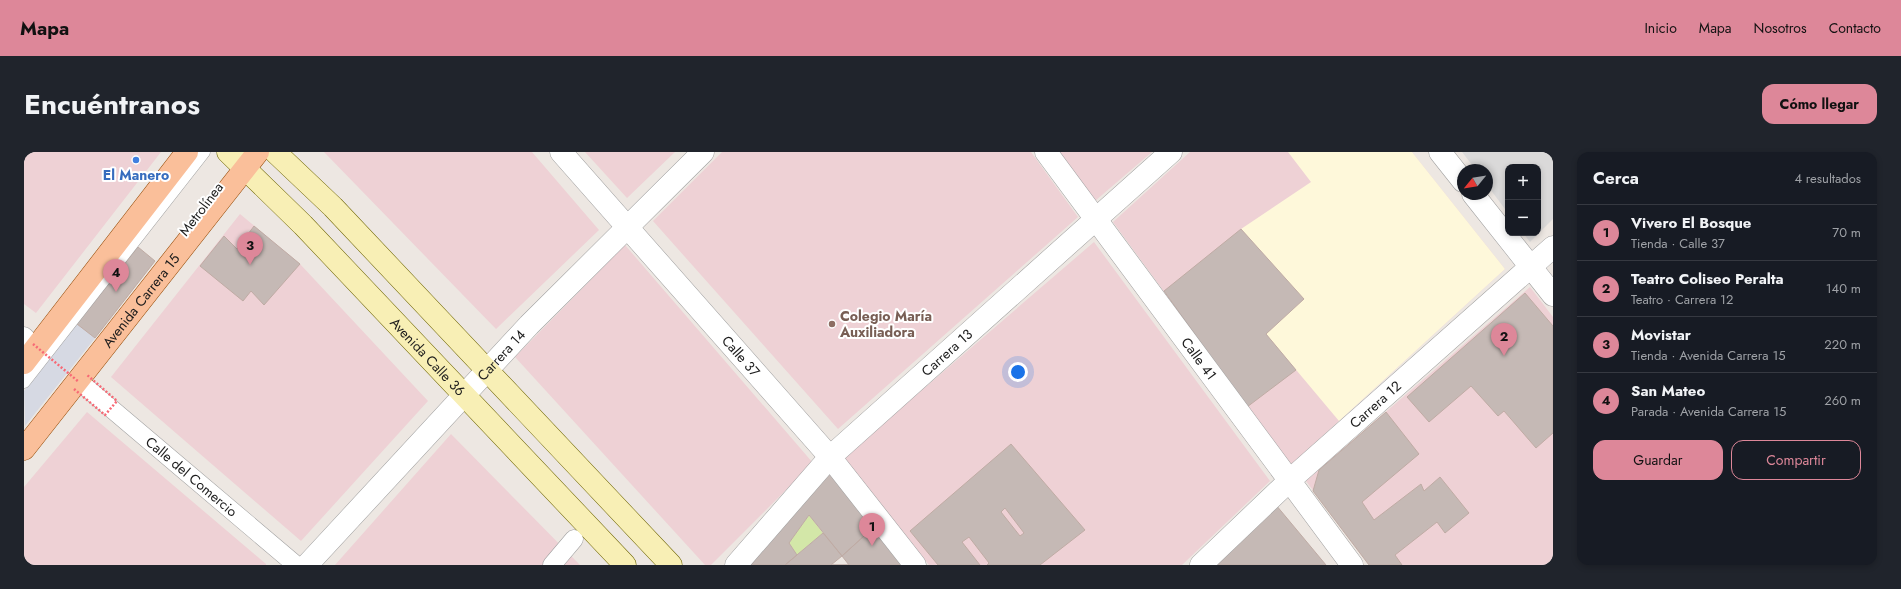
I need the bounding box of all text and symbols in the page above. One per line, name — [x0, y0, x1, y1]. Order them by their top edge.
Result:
text: Mapa — [20, 15, 69, 42]
text: Inicio — [1644, 18, 1677, 38]
text: Mapa — [1699, 18, 1732, 38]
text: Nosotros — [1754, 18, 1807, 38]
text: Contacto — [1829, 18, 1881, 38]
text: Encuéntranos — [24, 84, 200, 125]
button: Cómo llegar — [1762, 84, 1877, 124]
marker: El Manero — [131, 155, 141, 165]
north arrow — [1457, 164, 1493, 200]
map controls — [1505, 164, 1541, 236]
button: + — [1505, 164, 1541, 200]
place label: El Manero — [103, 165, 169, 185]
text: Cerca — [1593, 166, 1639, 190]
text: 4 resultados — [1794, 169, 1861, 188]
street label: Metrolínea — [174, 178, 228, 240]
button: − — [1505, 200, 1541, 236]
text: Vivero El Bosque — [1631, 212, 1751, 234]
text: 1 — [1603, 223, 1609, 242]
text: 70 m — [1832, 223, 1861, 242]
pin: 3 — [237, 232, 263, 265]
text: Tienda · Calle 37 — [1631, 234, 1725, 253]
street label: Avenida Carrera 15 — [98, 249, 184, 352]
pin: 4 — [103, 259, 129, 292]
text: Teatro Coliseo Peralta — [1631, 268, 1784, 290]
text: 2 — [1602, 279, 1610, 298]
text: 140 m — [1826, 279, 1861, 298]
text: Teatro · Carrera 12 — [1631, 290, 1733, 309]
place label: Colegio María Auxiliadora — [839, 306, 932, 342]
street label: Avenida Calle 36 — [386, 313, 470, 400]
marker: Colegio María Auxiliadora — [827, 319, 837, 329]
pin: 2 — [1491, 323, 1517, 356]
street label: Carrera 13 — [917, 324, 977, 381]
text: Movistar — [1631, 324, 1691, 346]
street label: Carrera 14 — [472, 325, 530, 385]
street label: Calle 37 — [717, 331, 765, 381]
street label: Calle 41 — [1176, 333, 1222, 384]
text: 3 — [1602, 335, 1610, 354]
text: 220 m — [1824, 335, 1861, 354]
text: Tienda · Avenida Carrera 15 — [1631, 346, 1786, 365]
your location — [1008, 362, 1028, 382]
street label: Carrera 12 — [1345, 376, 1406, 433]
text: San Mateo — [1631, 380, 1705, 402]
text: 4 — [1601, 391, 1611, 410]
text: 260 m — [1824, 391, 1861, 410]
text: Parada · Avenida Carrera 15 — [1631, 402, 1786, 421]
street label: Calle del Comercio — [141, 432, 242, 522]
button: Guardar — [1593, 440, 1723, 480]
button: Compartir — [1731, 440, 1861, 480]
pin: 1 — [859, 513, 885, 546]

